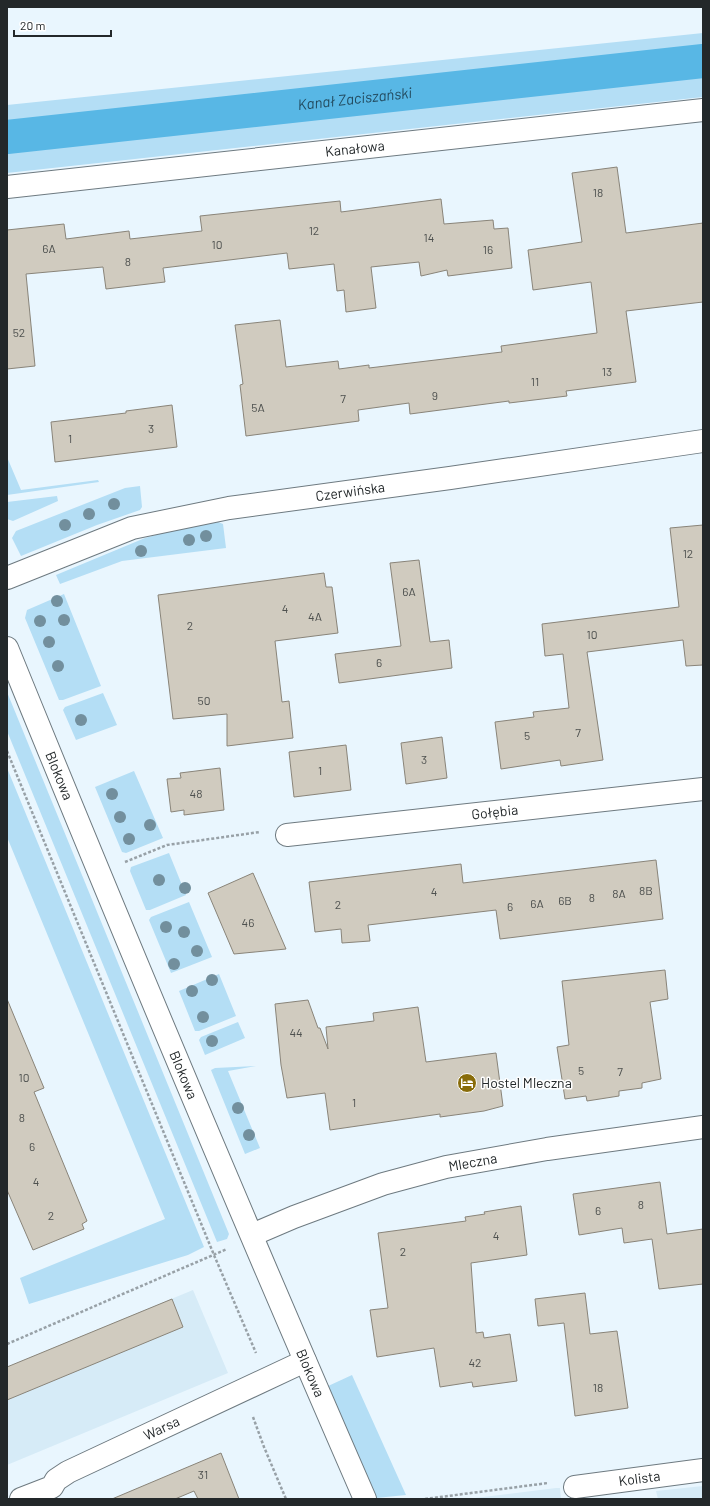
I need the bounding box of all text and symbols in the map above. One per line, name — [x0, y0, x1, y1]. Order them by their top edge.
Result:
scale bar — [14, 12, 111, 38]
text: 20 m — [20, 18, 46, 32]
water label: Kanał Zaciszański — [297, 83, 413, 113]
street label: Kanałowa — [324, 136, 385, 160]
house number: 18 — [593, 185, 603, 199]
house number: 12 — [309, 223, 319, 237]
house number: 14 — [424, 230, 434, 244]
house number: 10 — [212, 237, 222, 251]
house number: 6A — [42, 241, 56, 255]
house number: 16 — [483, 242, 493, 256]
house number: 8 — [125, 254, 131, 268]
house number: 52 — [13, 325, 25, 339]
house number: 13 — [602, 364, 612, 378]
house number: 11 — [531, 374, 539, 388]
house number: 9 — [432, 388, 438, 402]
house number: 7 — [340, 391, 346, 405]
house number: 5A — [251, 400, 265, 414]
house number: 3 — [148, 421, 154, 435]
house number: 1 — [68, 431, 72, 445]
street label: Czerwińska — [314, 478, 386, 504]
house number: 12 — [683, 546, 693, 560]
house number: 6A — [402, 584, 416, 598]
house number: 4 — [282, 601, 288, 615]
house number: 4A — [308, 609, 322, 623]
house number: 2 — [187, 618, 193, 632]
house number: 10 — [587, 627, 597, 641]
house number: 6 — [376, 655, 382, 669]
house number: 50 — [198, 693, 210, 707]
house number: 7 — [575, 725, 581, 739]
house number: 5 — [524, 728, 530, 742]
street label: Blokowa — [42, 749, 77, 802]
house number: 3 — [421, 752, 427, 766]
house number: 1 — [318, 763, 322, 777]
house number: 48 — [190, 786, 202, 800]
street label: Gołębia — [470, 801, 519, 823]
house number: 8B — [639, 883, 653, 897]
house number: 4 — [431, 884, 437, 898]
house number: 8A — [612, 886, 626, 900]
house number: 8 — [589, 890, 595, 904]
house number: 6B — [558, 893, 572, 907]
house number: 6A — [530, 896, 544, 910]
house number: 2 — [335, 897, 341, 911]
house number: 6 — [507, 899, 513, 913]
house number: 46 — [242, 915, 254, 929]
house number: 44 — [289, 1025, 303, 1039]
street label: Blokowa — [166, 1048, 202, 1102]
house number: 5 — [578, 1063, 584, 1077]
house number: 7 — [617, 1064, 623, 1078]
house number: 10 — [19, 1070, 29, 1084]
hotel icon: Hostel Mleczna — [456, 1072, 478, 1094]
place label: Hostel Mleczna — [481, 1074, 572, 1091]
house number: 1 — [352, 1095, 356, 1109]
house number: 8 — [19, 1110, 25, 1124]
house number: 6 — [29, 1139, 35, 1153]
street label: Mleczna — [447, 1149, 498, 1174]
house number: 4 — [33, 1174, 39, 1188]
house number: 8 — [638, 1197, 644, 1211]
house number: 6 — [595, 1203, 601, 1217]
house number: 2 — [48, 1208, 54, 1222]
house number: 4 — [493, 1228, 499, 1242]
house number: 2 — [400, 1244, 406, 1258]
street label: Blokowa — [293, 1346, 329, 1400]
house number: 42 — [468, 1355, 482, 1369]
house number: 18 — [593, 1380, 603, 1394]
street label: Warsa — [141, 1412, 182, 1443]
house number: 31 — [198, 1467, 208, 1481]
street label: Kolista — [618, 1467, 661, 1489]

